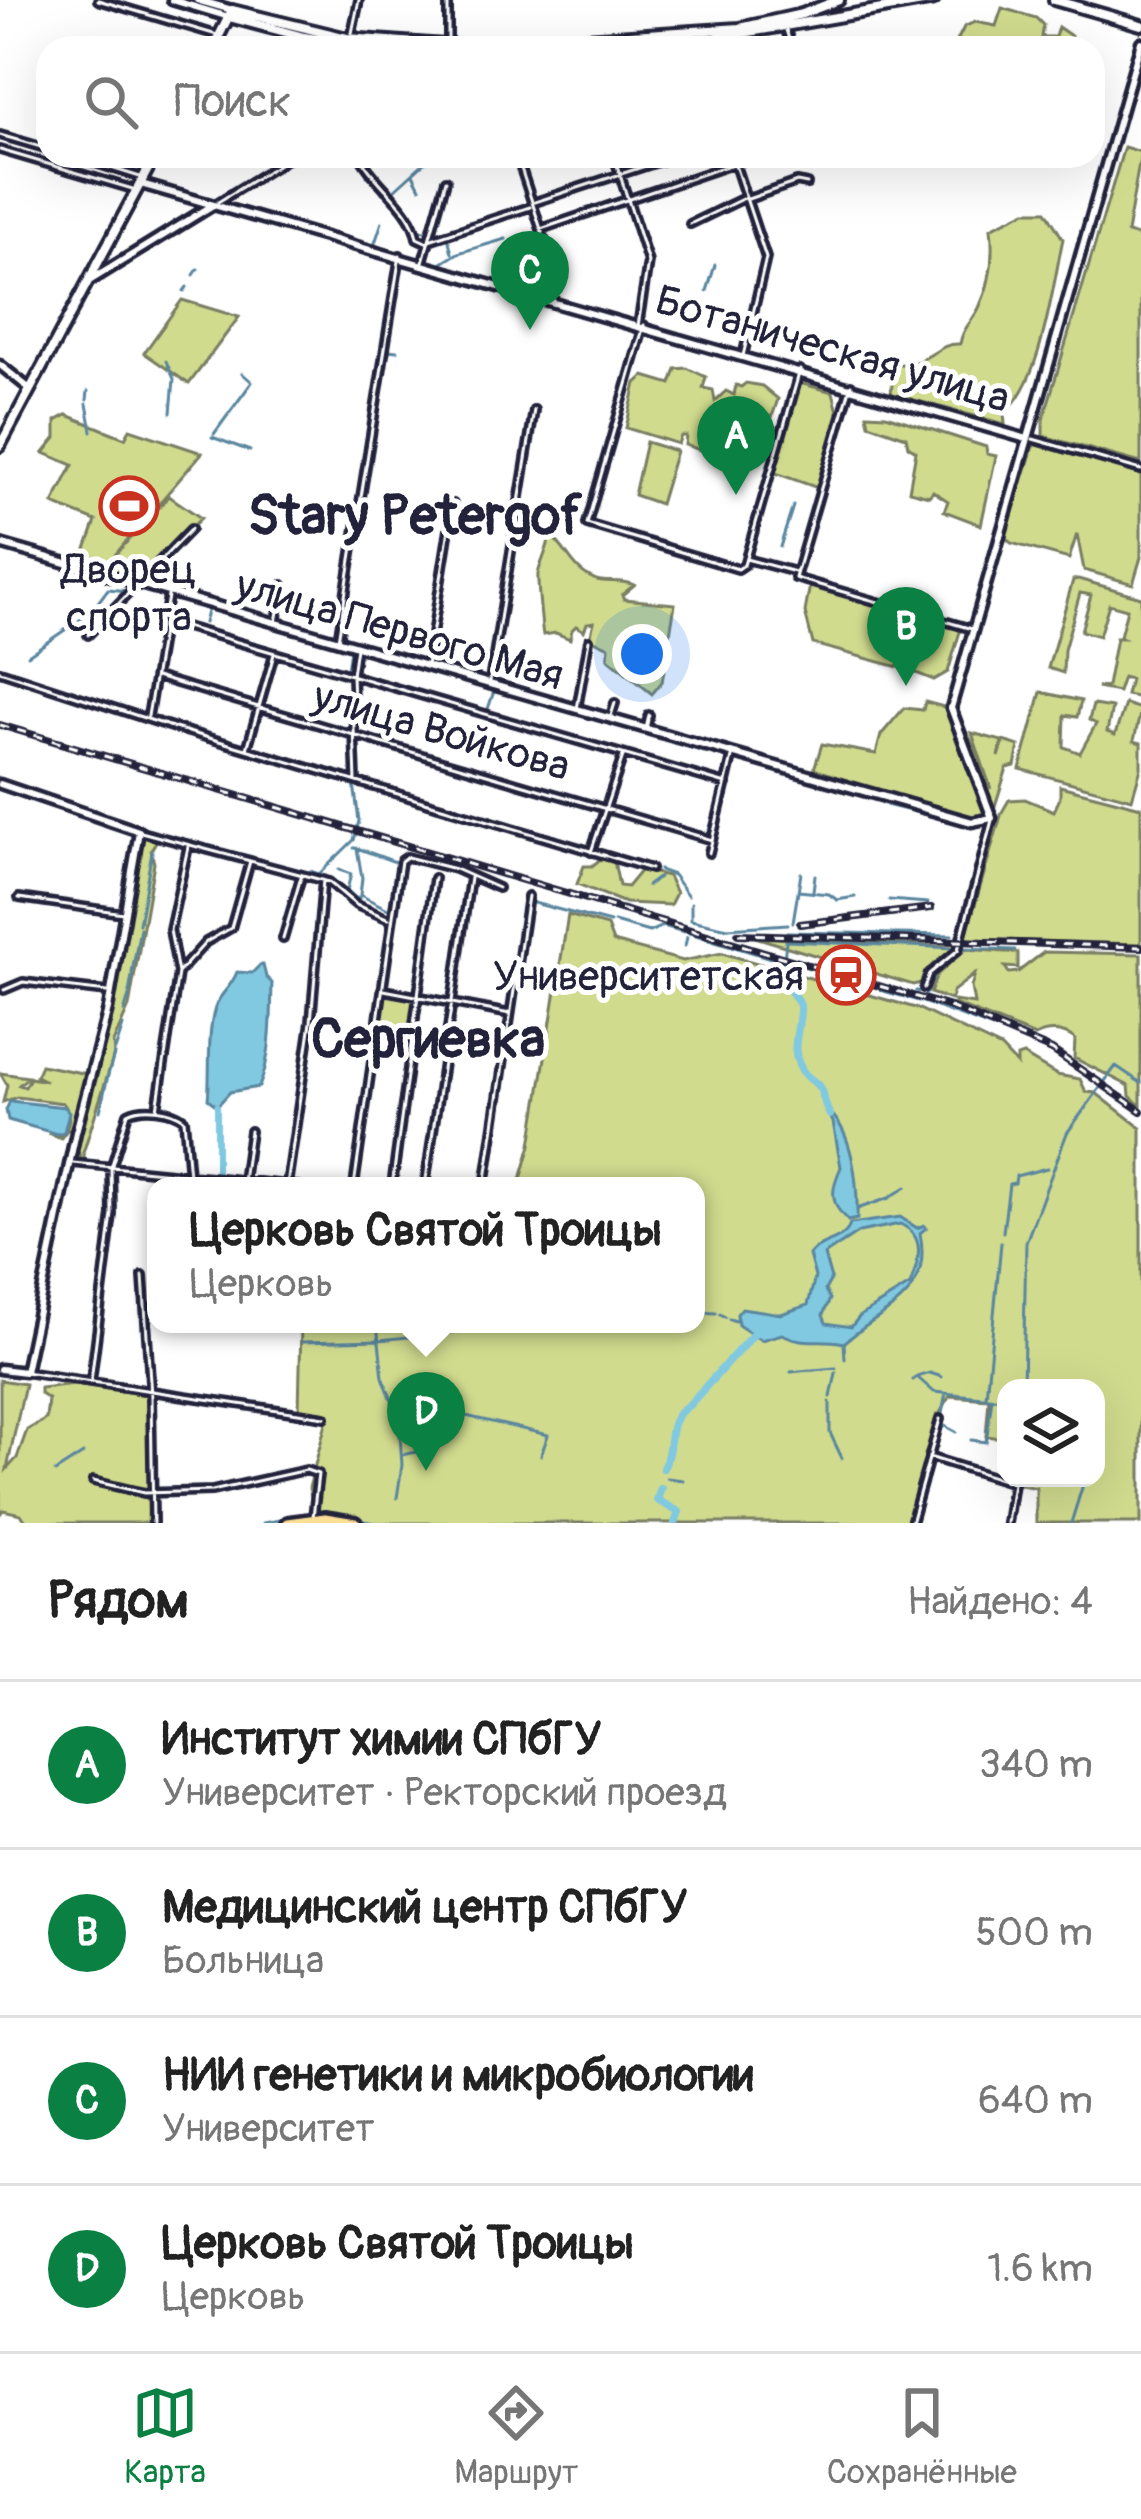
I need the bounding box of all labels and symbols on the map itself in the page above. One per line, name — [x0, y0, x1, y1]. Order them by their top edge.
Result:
pin: C — [491, 231, 569, 330]
street label: Ботаническая улица — [649, 275, 1015, 425]
pin: A — [697, 396, 775, 495]
sports icon: Дворец спорта — [98, 475, 160, 537]
district label: Stary Petergof — [248, 483, 582, 551]
place label: Дворец спорта — [59, 544, 197, 644]
street label: улица Первого Мая — [229, 559, 569, 703]
pin: B — [867, 587, 945, 686]
your location — [612, 624, 672, 684]
street label: улица Войкова — [306, 670, 576, 793]
station icon: Университетская — [815, 944, 877, 1006]
place label: Университетская — [493, 951, 804, 1003]
district label: Сергиевка — [311, 1006, 545, 1074]
pin: D — [387, 1372, 465, 1471]

